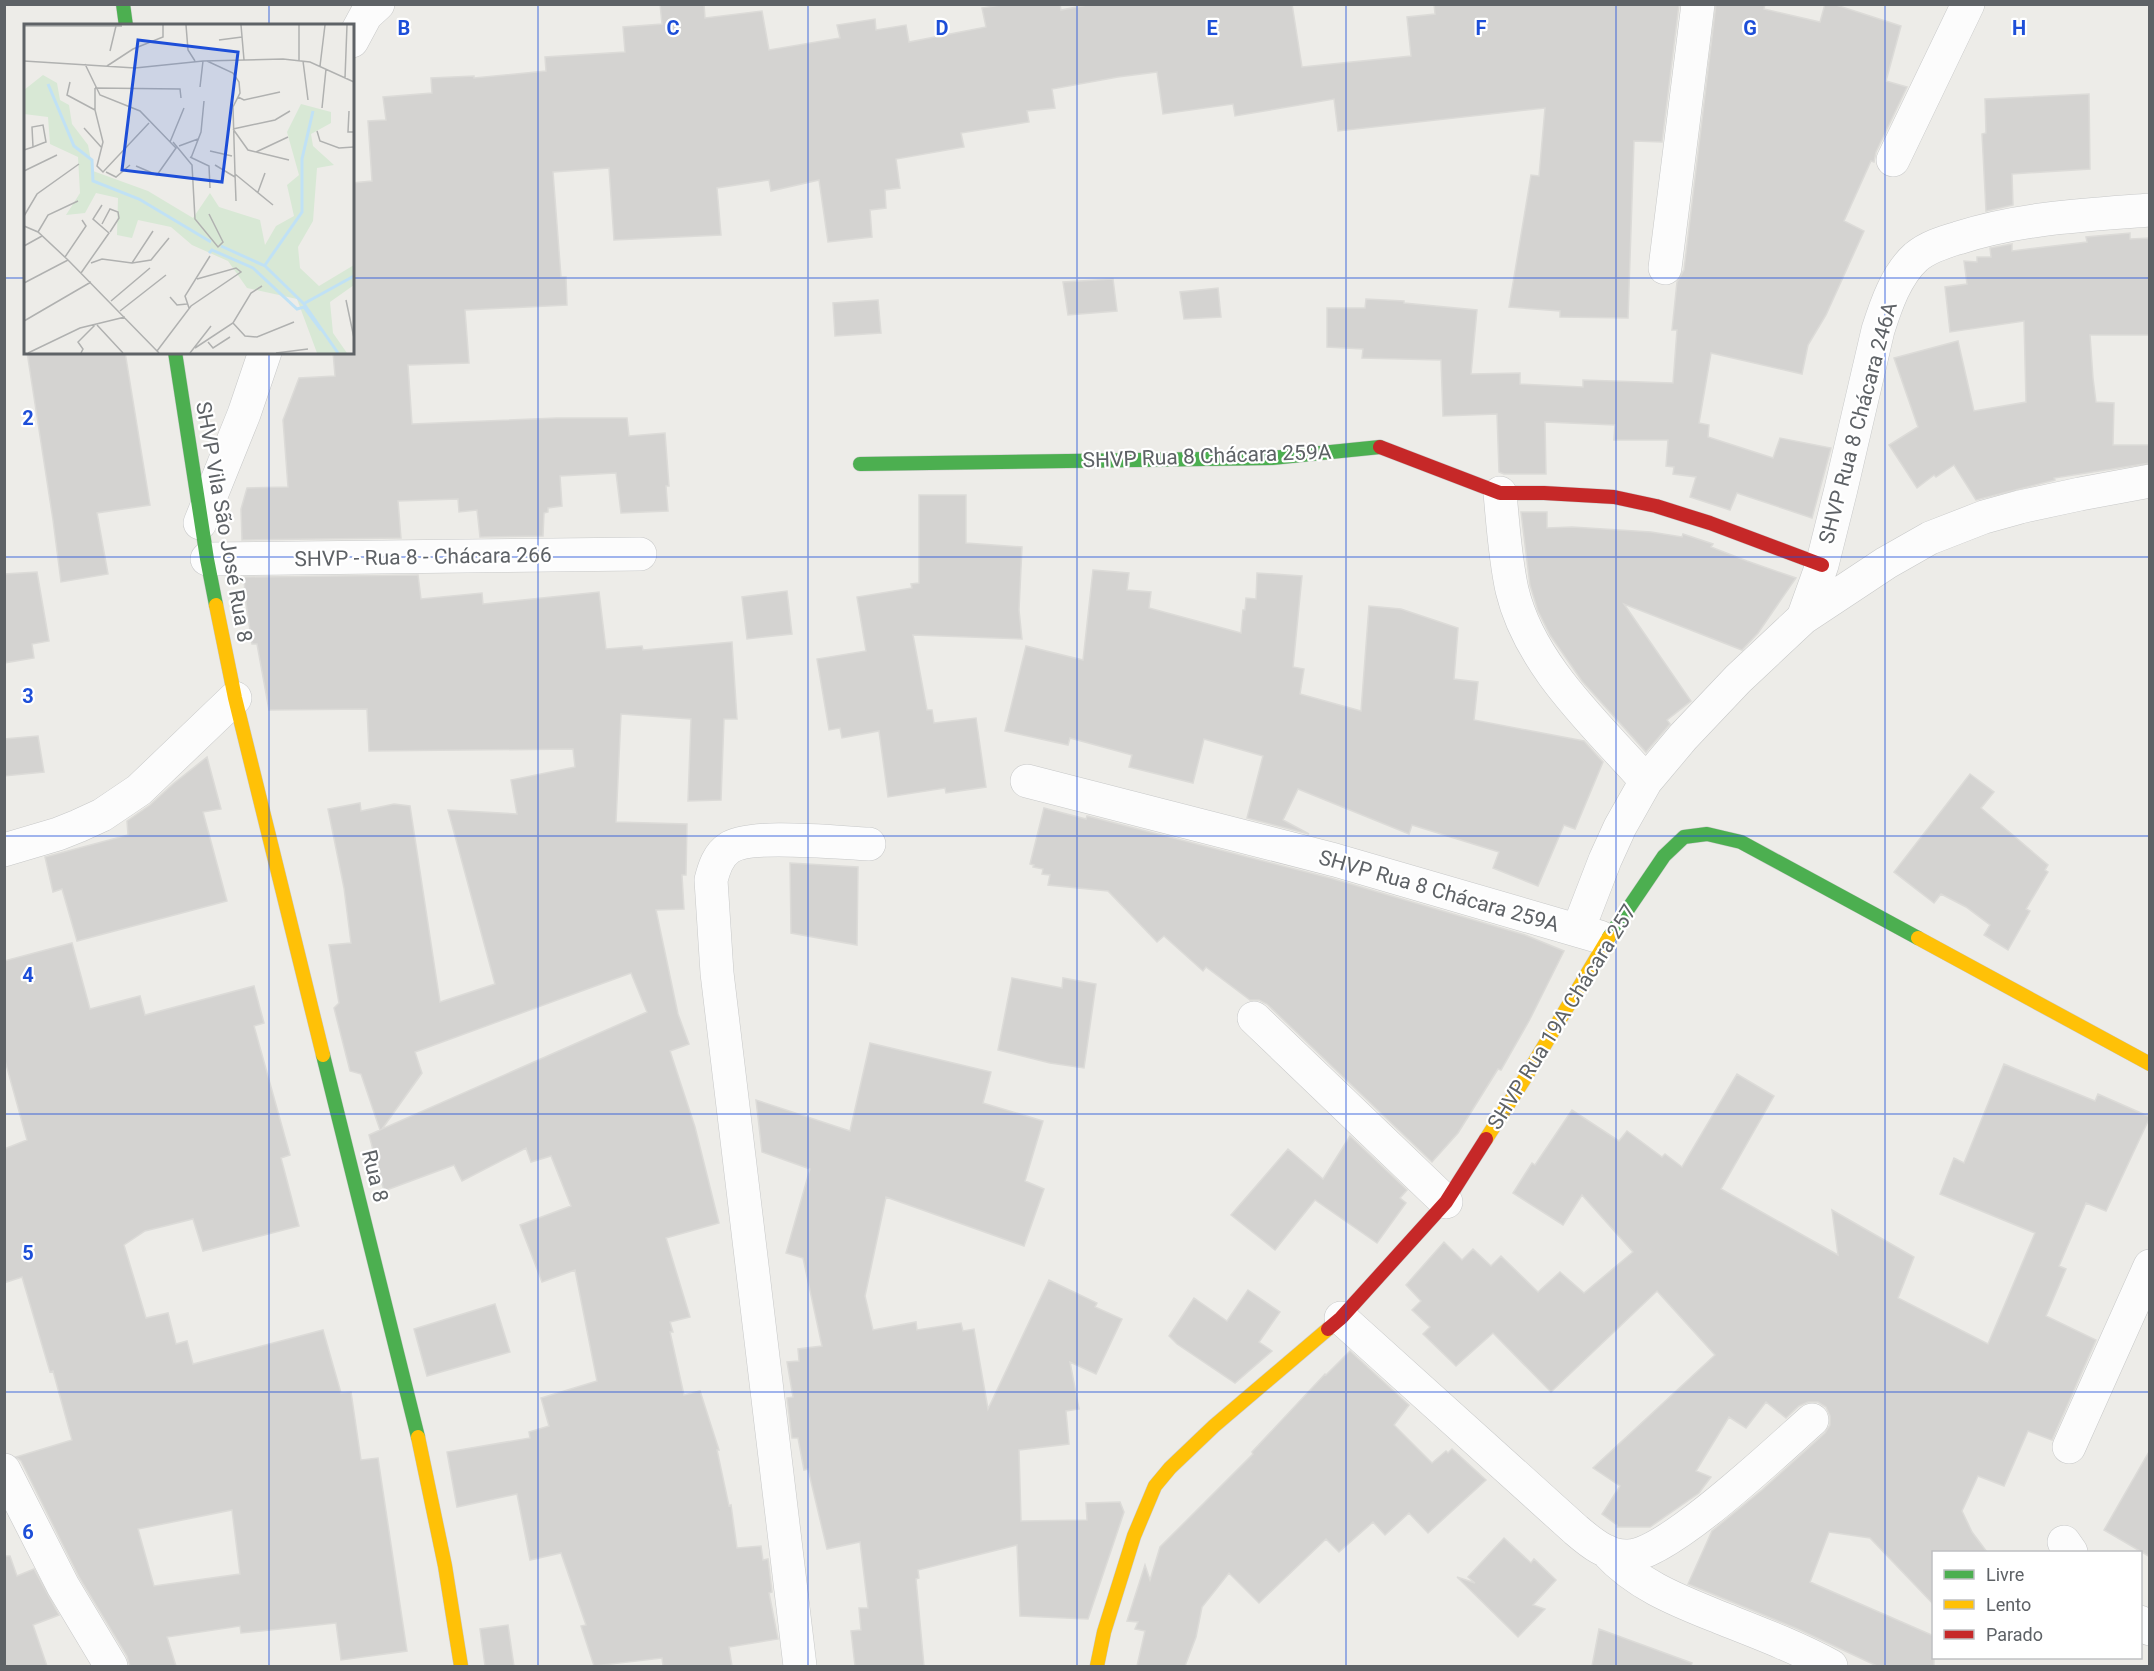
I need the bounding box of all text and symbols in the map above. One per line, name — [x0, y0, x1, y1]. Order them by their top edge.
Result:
text: B — [398, 16, 410, 40]
text: C — [666, 16, 680, 40]
text: D — [936, 16, 949, 40]
text: E — [1206, 16, 1218, 40]
text: F — [1476, 16, 1487, 40]
text: G — [1743, 16, 1757, 40]
text: H — [2012, 16, 2026, 40]
inset map — [24, 24, 354, 354]
street label: SHVP Rua 8 Chácara 246A — [1814, 299, 1902, 546]
street label: SHVP Vila São José Rua 8 — [191, 400, 257, 644]
text: 2 — [22, 406, 34, 430]
street label: SHVP Rua 8 Chácara 259A — [1082, 440, 1332, 472]
street label: SHVP - Rua 8 - Chácara 266 — [294, 543, 552, 571]
text: 3 — [22, 684, 34, 708]
street label: SHVP Rua 8 Chácara 259A — [1316, 845, 1562, 937]
street label: SHVP Rua 19A Chácara 257 — [1483, 900, 1641, 1134]
text: 4 — [22, 963, 34, 987]
street label: Rua 8 — [357, 1147, 393, 1205]
text: 5 — [22, 1241, 34, 1265]
text: 6 — [22, 1520, 34, 1544]
legend — [1932, 1551, 2142, 1659]
text: Livre — [1986, 1564, 2024, 1585]
text: Lento — [1986, 1594, 2031, 1615]
text: Parado — [1986, 1624, 2043, 1645]

